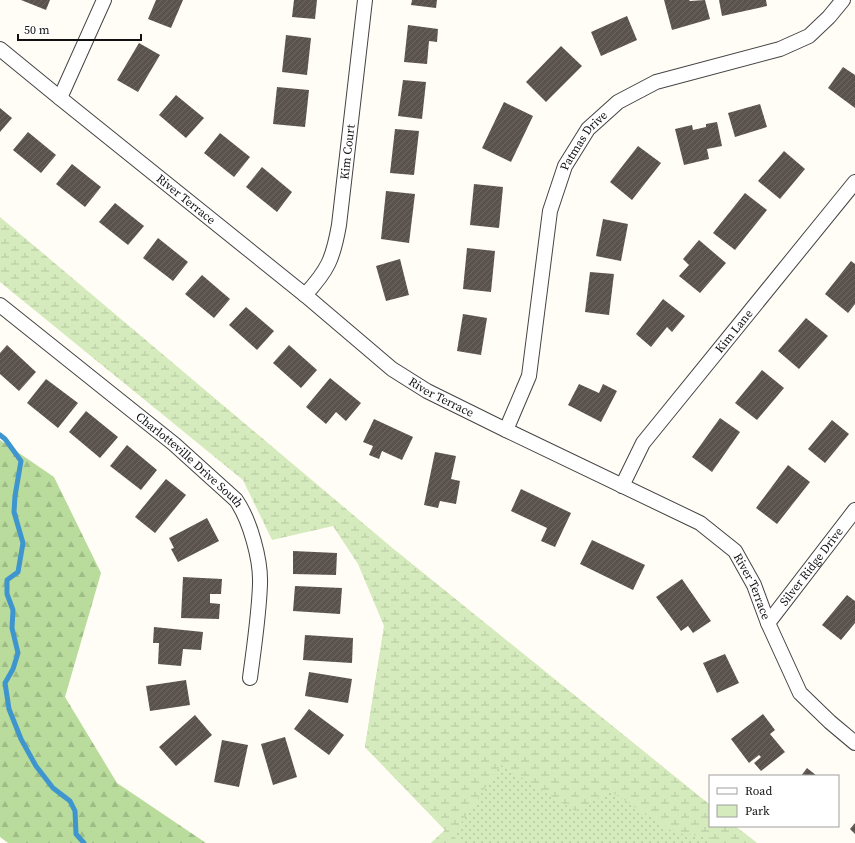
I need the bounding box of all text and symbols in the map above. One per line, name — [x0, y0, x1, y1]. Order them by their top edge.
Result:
scale bar — [18, 16, 141, 42]
text: 50 m — [24, 22, 50, 38]
street label: Patmas Drive — [556, 107, 611, 172]
street label: Kim Court — [336, 123, 359, 180]
street label: River Terrace — [153, 171, 219, 228]
street label: Kim Lane — [711, 306, 756, 356]
street label: River Terrace — [406, 374, 477, 421]
street label: Charlotteville Drive South — [133, 409, 247, 511]
street label: Silver Ridge Drive — [776, 524, 847, 609]
street label: River Terrace — [730, 550, 774, 622]
legend — [709, 775, 839, 827]
text: Road — [745, 783, 772, 799]
text: Park — [745, 803, 770, 819]

